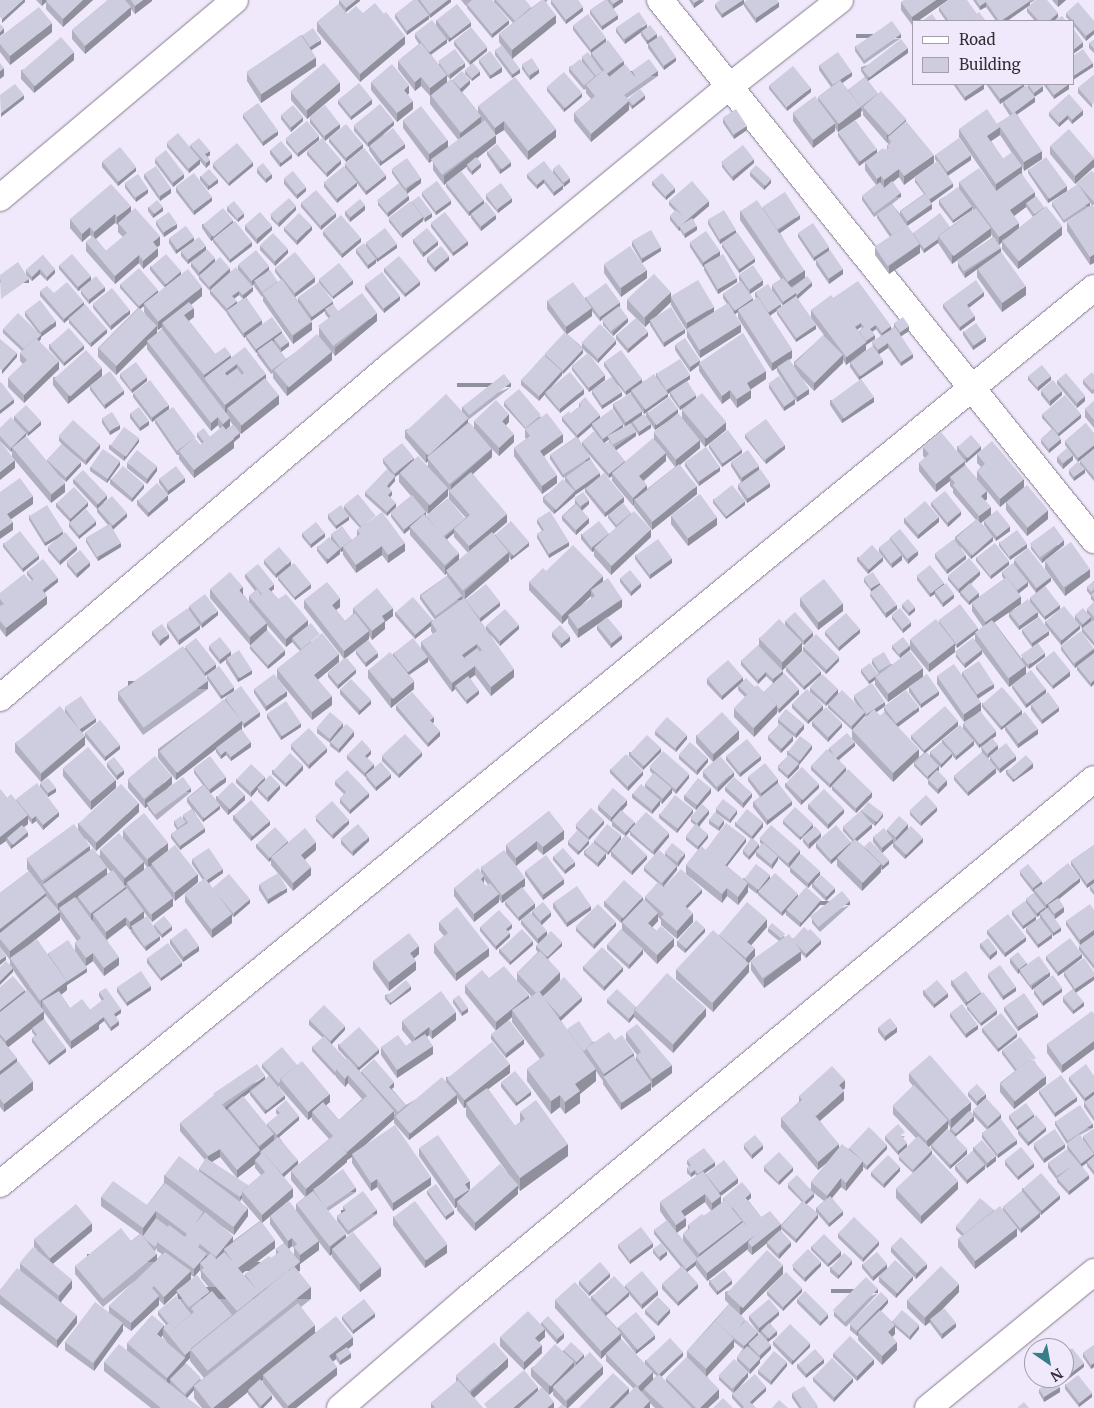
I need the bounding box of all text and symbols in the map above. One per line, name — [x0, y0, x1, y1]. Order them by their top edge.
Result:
legend — [912, 20, 1074, 85]
text: Road — [959, 30, 995, 49]
text: Building — [959, 55, 1021, 74]
north arrow — [1024, 1338, 1074, 1388]
text: N — [1047, 1364, 1066, 1385]

